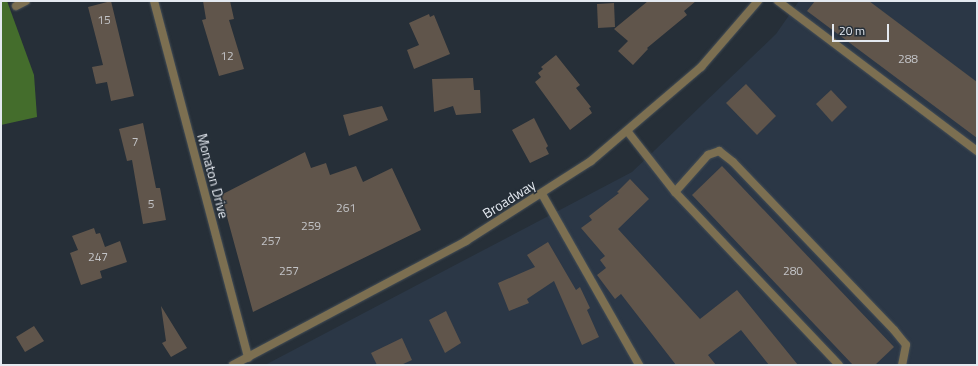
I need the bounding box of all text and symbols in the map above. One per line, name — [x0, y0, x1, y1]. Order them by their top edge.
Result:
house number: 15 — [97, 13, 111, 27]
scale bar — [834, 16, 891, 42]
text: 20 m — [839, 21, 865, 40]
house number: 12 — [220, 49, 234, 63]
house number: 288 — [898, 52, 918, 66]
street label: Monaton Drive — [194, 132, 232, 220]
house number: 7 — [132, 135, 138, 149]
street label: Broadway — [479, 176, 539, 222]
house number: 5 — [148, 197, 154, 211]
house number: 261 — [336, 201, 356, 215]
house number: 259 — [301, 219, 321, 233]
house number: 257 — [261, 234, 281, 248]
house number: 247 — [88, 250, 108, 264]
house number: 257 — [279, 264, 299, 278]
house number: 280 — [783, 264, 803, 278]

